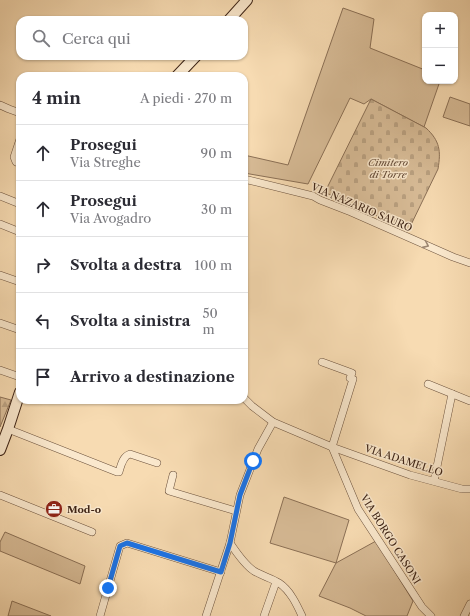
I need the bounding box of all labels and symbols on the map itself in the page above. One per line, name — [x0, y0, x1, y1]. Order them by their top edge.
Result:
park label: Cimitero di Torre — [368, 156, 408, 181]
street label: VIA NAZARIO SAURO — [308, 180, 414, 235]
one-way arrow — [423, 241, 430, 249]
street label: VIA ADAMELLO — [362, 441, 445, 479]
route start — [244, 452, 262, 470]
street label: VIA BORGO CASONI — [357, 491, 424, 587]
office icon: Mod-o — [44, 499, 64, 519]
place label: Mod-o — [67, 503, 101, 516]
route end — [99, 579, 117, 597]

